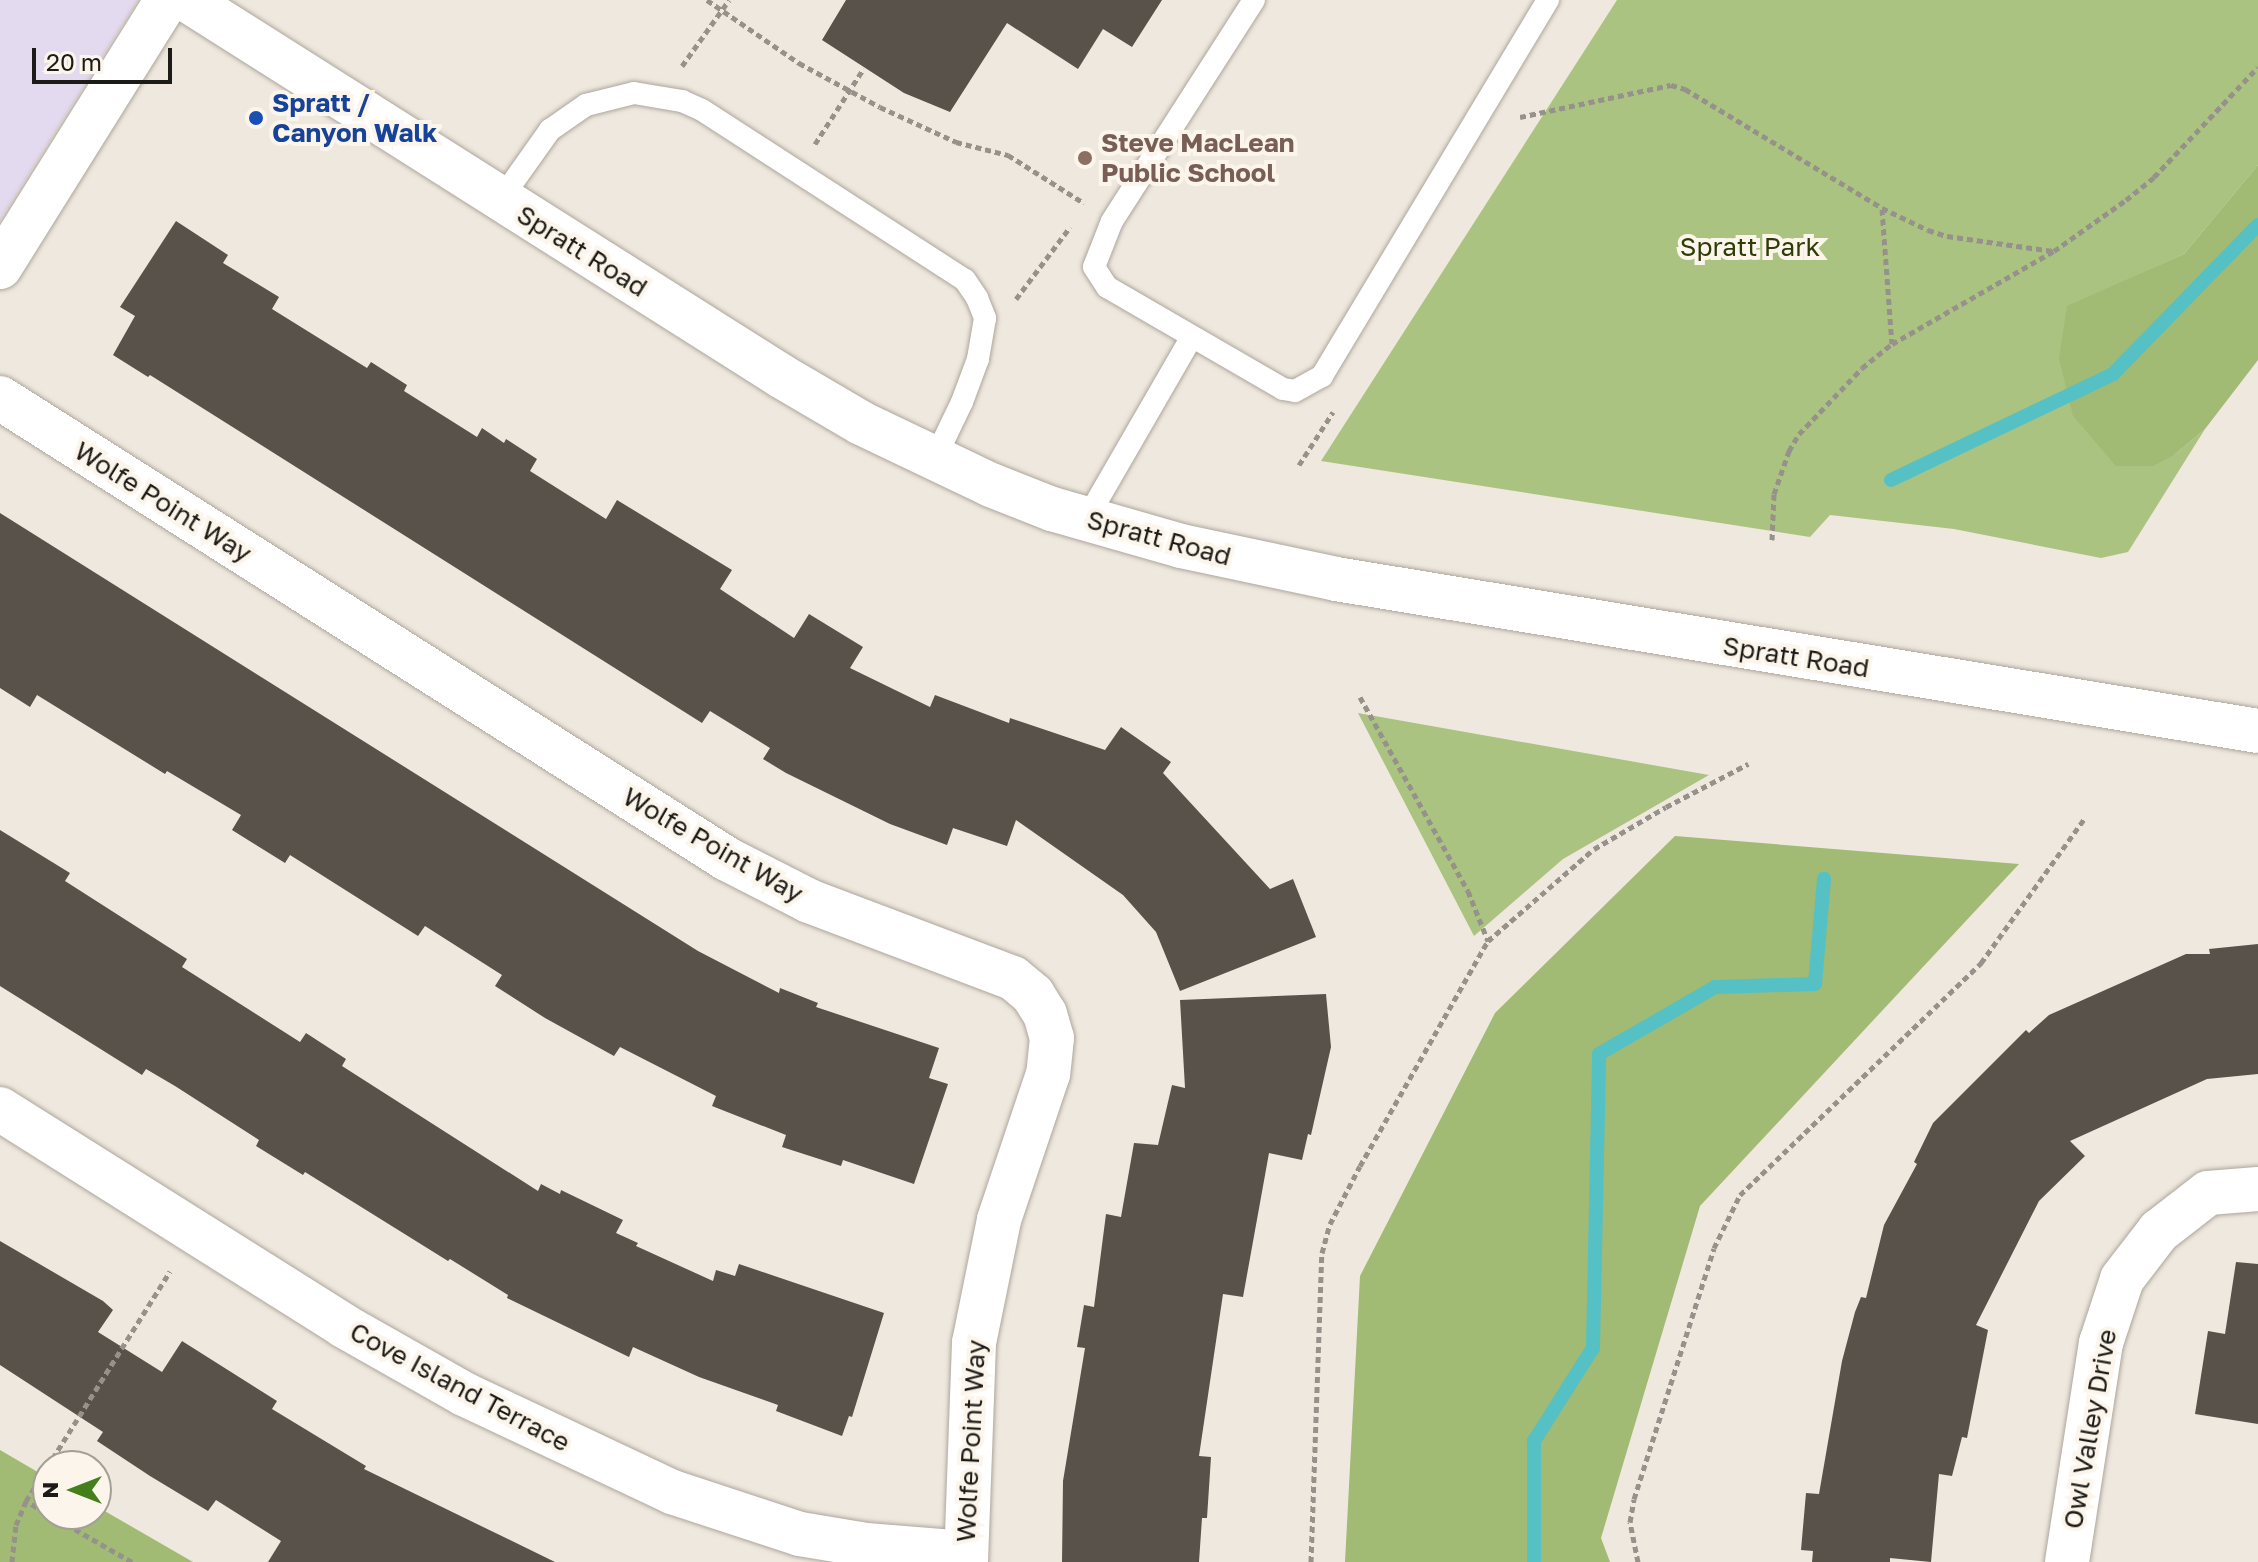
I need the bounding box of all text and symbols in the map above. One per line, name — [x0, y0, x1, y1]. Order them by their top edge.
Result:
scale bar — [36, 32, 176, 82]
text: 20 m — [46, 47, 102, 76]
place label: Spratt / Canyon Walk — [272, 87, 437, 148]
marker: Spratt / Canyon Walk — [247, 109, 265, 127]
place label: Steve MacLean Public School — [1101, 127, 1294, 188]
marker: Steve MacLean Public School — [1076, 149, 1094, 167]
street label: Spratt Road — [511, 199, 653, 303]
park label: Spratt Park — [1680, 231, 1820, 263]
street label: Wolfe Point Way — [69, 435, 257, 569]
street label: Spratt Road — [1084, 504, 1234, 572]
street label: Spratt Road — [1721, 630, 1871, 684]
street label: Wolfe Point Way — [617, 781, 809, 909]
street label: Cove Island Terrace — [345, 1316, 575, 1458]
street label: Owl Valley Drive — [2057, 1327, 2123, 1531]
street label: Wolfe Point Way — [950, 1339, 992, 1543]
north arrow — [32, 1450, 112, 1530]
text: N — [36, 1482, 63, 1498]

